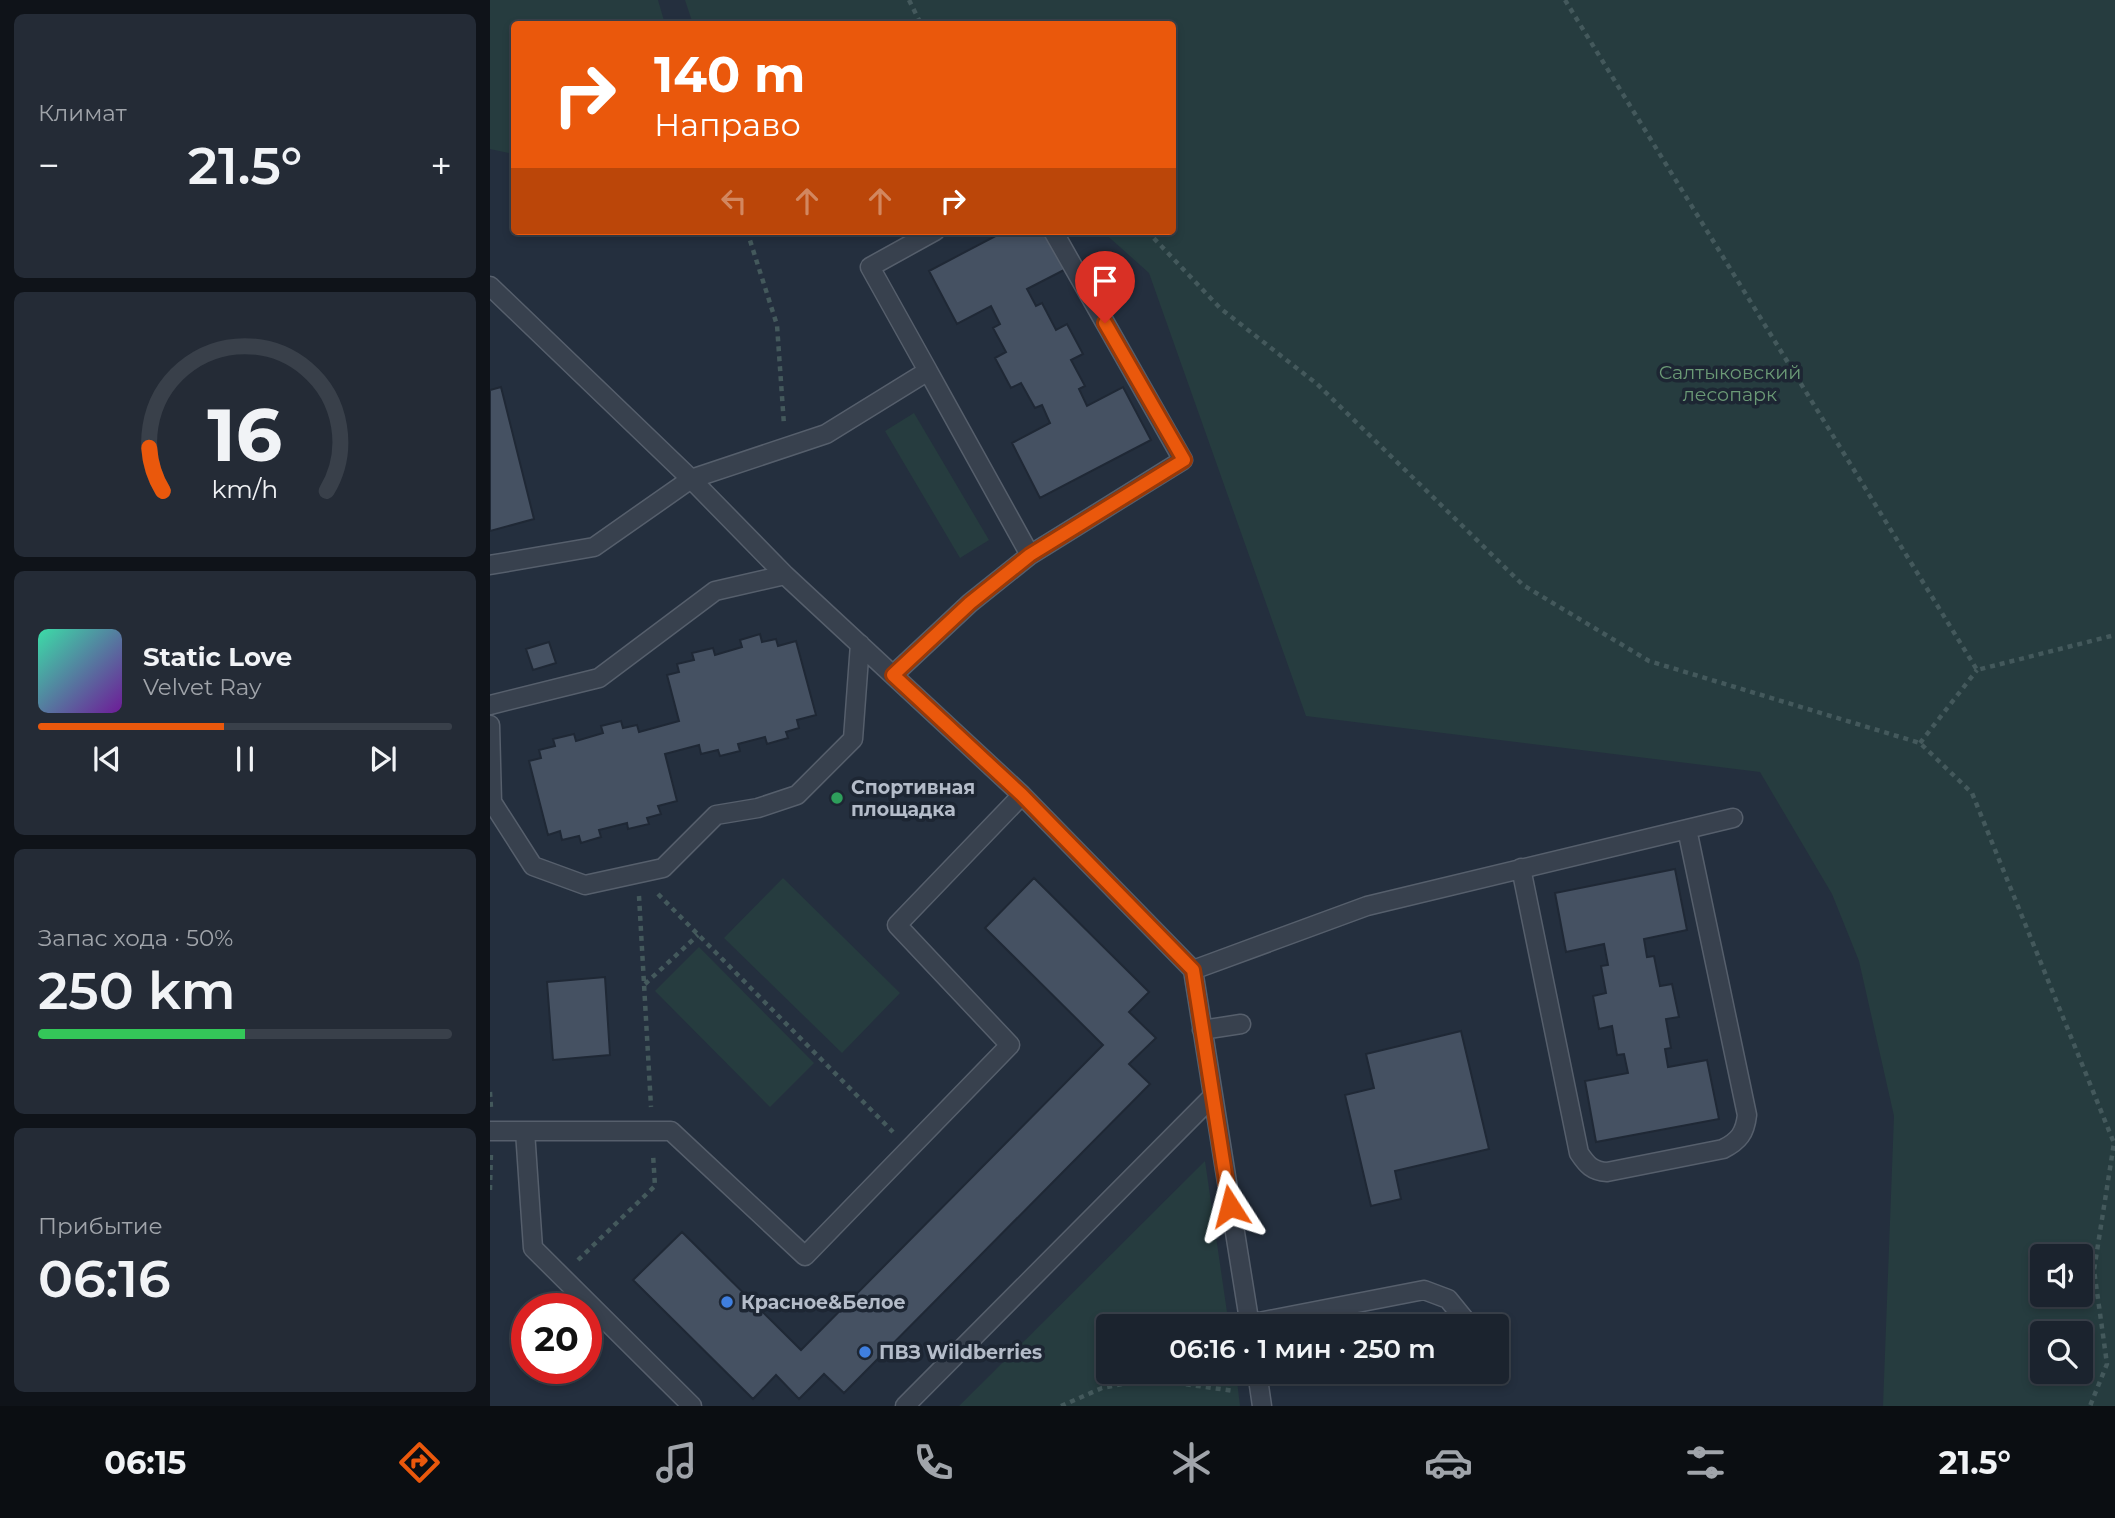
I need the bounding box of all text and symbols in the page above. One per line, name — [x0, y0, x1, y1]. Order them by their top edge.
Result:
text: 140 m — [654, 45, 806, 104]
icon: right — [539, 49, 630, 140]
text: Климат — [38, 99, 127, 127]
text: Направо — [654, 105, 801, 144]
text: 21.5° — [188, 134, 302, 197]
text: − — [38, 142, 60, 189]
text: + — [430, 142, 452, 189]
icon: left — [715, 182, 753, 220]
icon: ahead — [788, 182, 826, 220]
icon: ahead — [861, 182, 899, 220]
icon: right — [934, 182, 972, 220]
pin — [1075, 251, 1135, 323]
icon: arrive — [1086, 262, 1124, 300]
park label: Салтыковский лесопарк — [1659, 361, 1801, 406]
text: 16 — [208, 391, 282, 479]
text: km/h — [212, 473, 278, 503]
text: Static Love — [143, 641, 292, 673]
text: Velvet Ray — [143, 673, 261, 701]
icon: previous — [88, 740, 126, 778]
icon: pause — [226, 740, 264, 778]
icon: next — [364, 740, 402, 778]
place label: Спортивная площадка — [851, 776, 975, 821]
marker: Спортивная площадка — [829, 790, 845, 806]
text: Запас хода · 50% — [38, 924, 233, 952]
text: 250 km — [38, 959, 236, 1022]
position arrow — [1193, 1169, 1267, 1243]
text: Прибытие — [38, 1212, 163, 1240]
map controls — [2030, 1244, 2093, 1384]
button: sound — [2030, 1244, 2093, 1307]
text: 06:16 — [38, 1247, 171, 1310]
place label: Красное&Белое — [741, 1291, 906, 1314]
speed limit sign: 20 — [511, 1293, 602, 1384]
marker: Красное&Белое — [719, 1294, 735, 1310]
button: search — [2030, 1321, 2093, 1384]
text: 06:16 · 1 мин · 250 m — [1169, 1333, 1436, 1365]
place label: ПВЗ Wildberries — [879, 1341, 1042, 1364]
marker: ПВЗ Wildberries — [857, 1344, 873, 1360]
icon: directions — [395, 1438, 444, 1487]
icon: music — [652, 1438, 701, 1487]
icon: phone — [909, 1438, 958, 1487]
icon: climate — [1167, 1438, 1216, 1487]
icon: car — [1424, 1438, 1473, 1487]
icon: filters — [1681, 1438, 1730, 1487]
text: 06:15 — [104, 1443, 186, 1482]
text: 21.5° — [1939, 1443, 2011, 1482]

